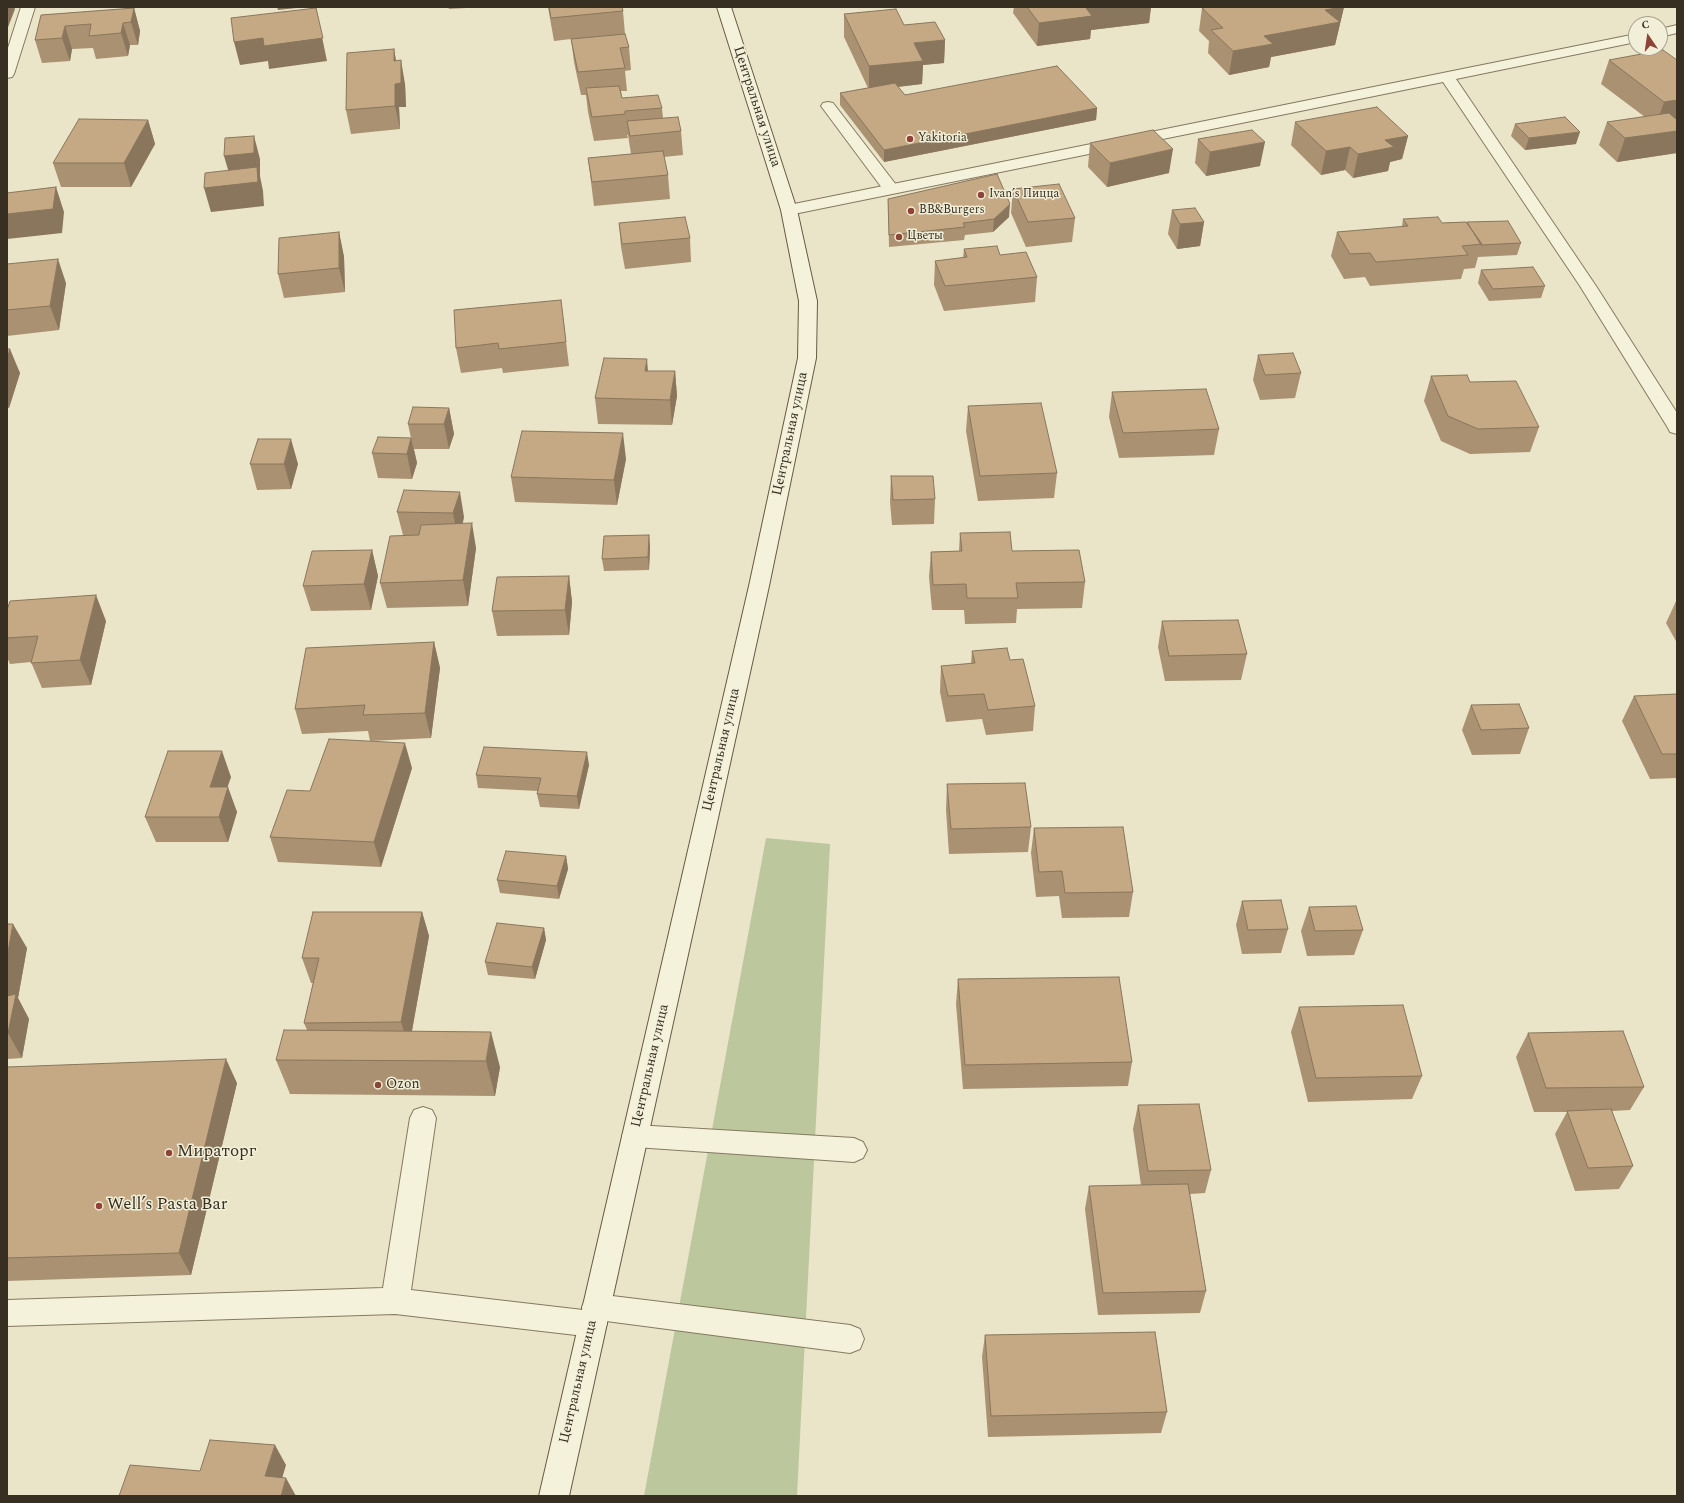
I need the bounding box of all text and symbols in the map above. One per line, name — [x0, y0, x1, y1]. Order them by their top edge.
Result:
north arrow — [1628, 16, 1668, 56]
text: С — [1640, 16, 1651, 34]
street label: Центральная улица — [729, 44, 783, 170]
place label: Yakitoria — [918, 132, 967, 146]
marker: Yakitoria — [905, 134, 915, 144]
place label: Ivan’s Пицца — [989, 188, 1059, 202]
marker: Ivan’s Пицца — [976, 190, 986, 200]
place label: BB&Burgers — [919, 204, 985, 218]
marker: BB&Burgers — [906, 206, 916, 216]
place label: Цветы — [907, 230, 943, 244]
marker: Цветы — [894, 232, 904, 242]
street label: Центральная улица — [770, 371, 812, 497]
street label: Центральная улица — [700, 687, 744, 813]
street label: Центральная улица — [629, 1003, 673, 1129]
place label: Ozon — [386, 1077, 420, 1093]
marker: Ozon — [373, 1080, 383, 1090]
place label: Мираторг — [177, 1143, 256, 1163]
marker: Мираторг — [164, 1148, 174, 1158]
place label: Well’s Pasta Bar — [107, 1196, 228, 1216]
marker: Well’s Pasta Bar — [94, 1201, 104, 1211]
street label: Центральная улица — [557, 1319, 601, 1445]

